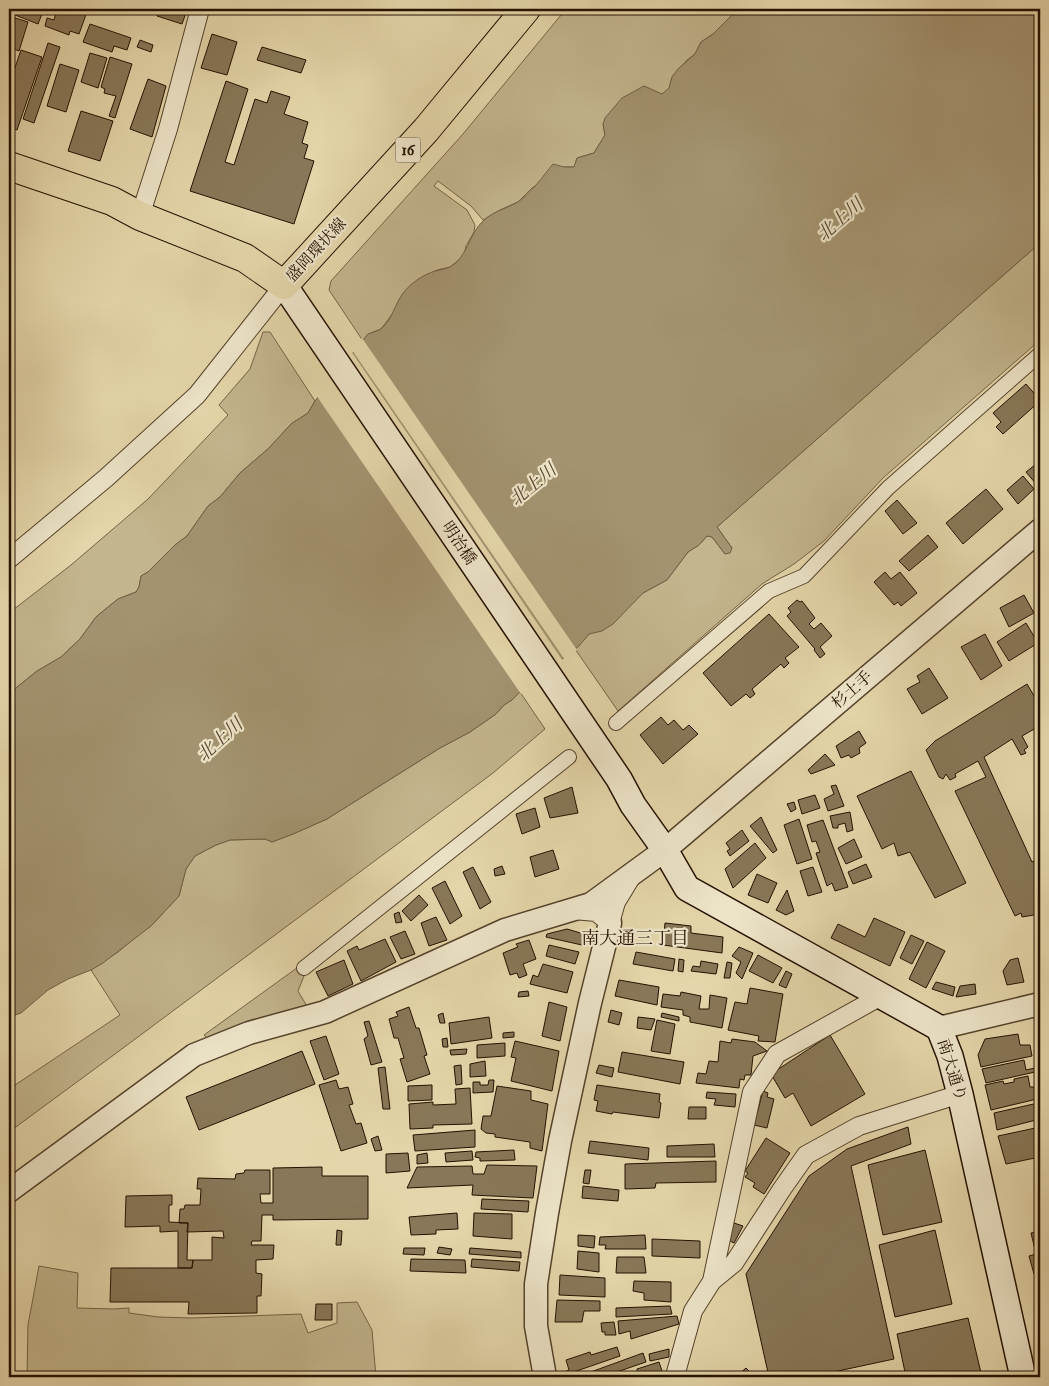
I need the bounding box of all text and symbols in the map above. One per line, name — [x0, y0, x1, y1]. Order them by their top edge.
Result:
road number: 16 — [396, 138, 420, 162]
water label: 北上川 — [812, 192, 869, 246]
street label: 盛岡環状線 — [281, 214, 351, 286]
water label: 北上川 — [505, 458, 563, 511]
street label: 明治橋 — [437, 518, 481, 568]
street label: 杉土手 — [827, 667, 877, 713]
water label: 北上川 — [192, 712, 249, 767]
district label: 南大通三丁目 — [581, 927, 689, 950]
street label: 南大通り — [933, 1036, 971, 1104]

